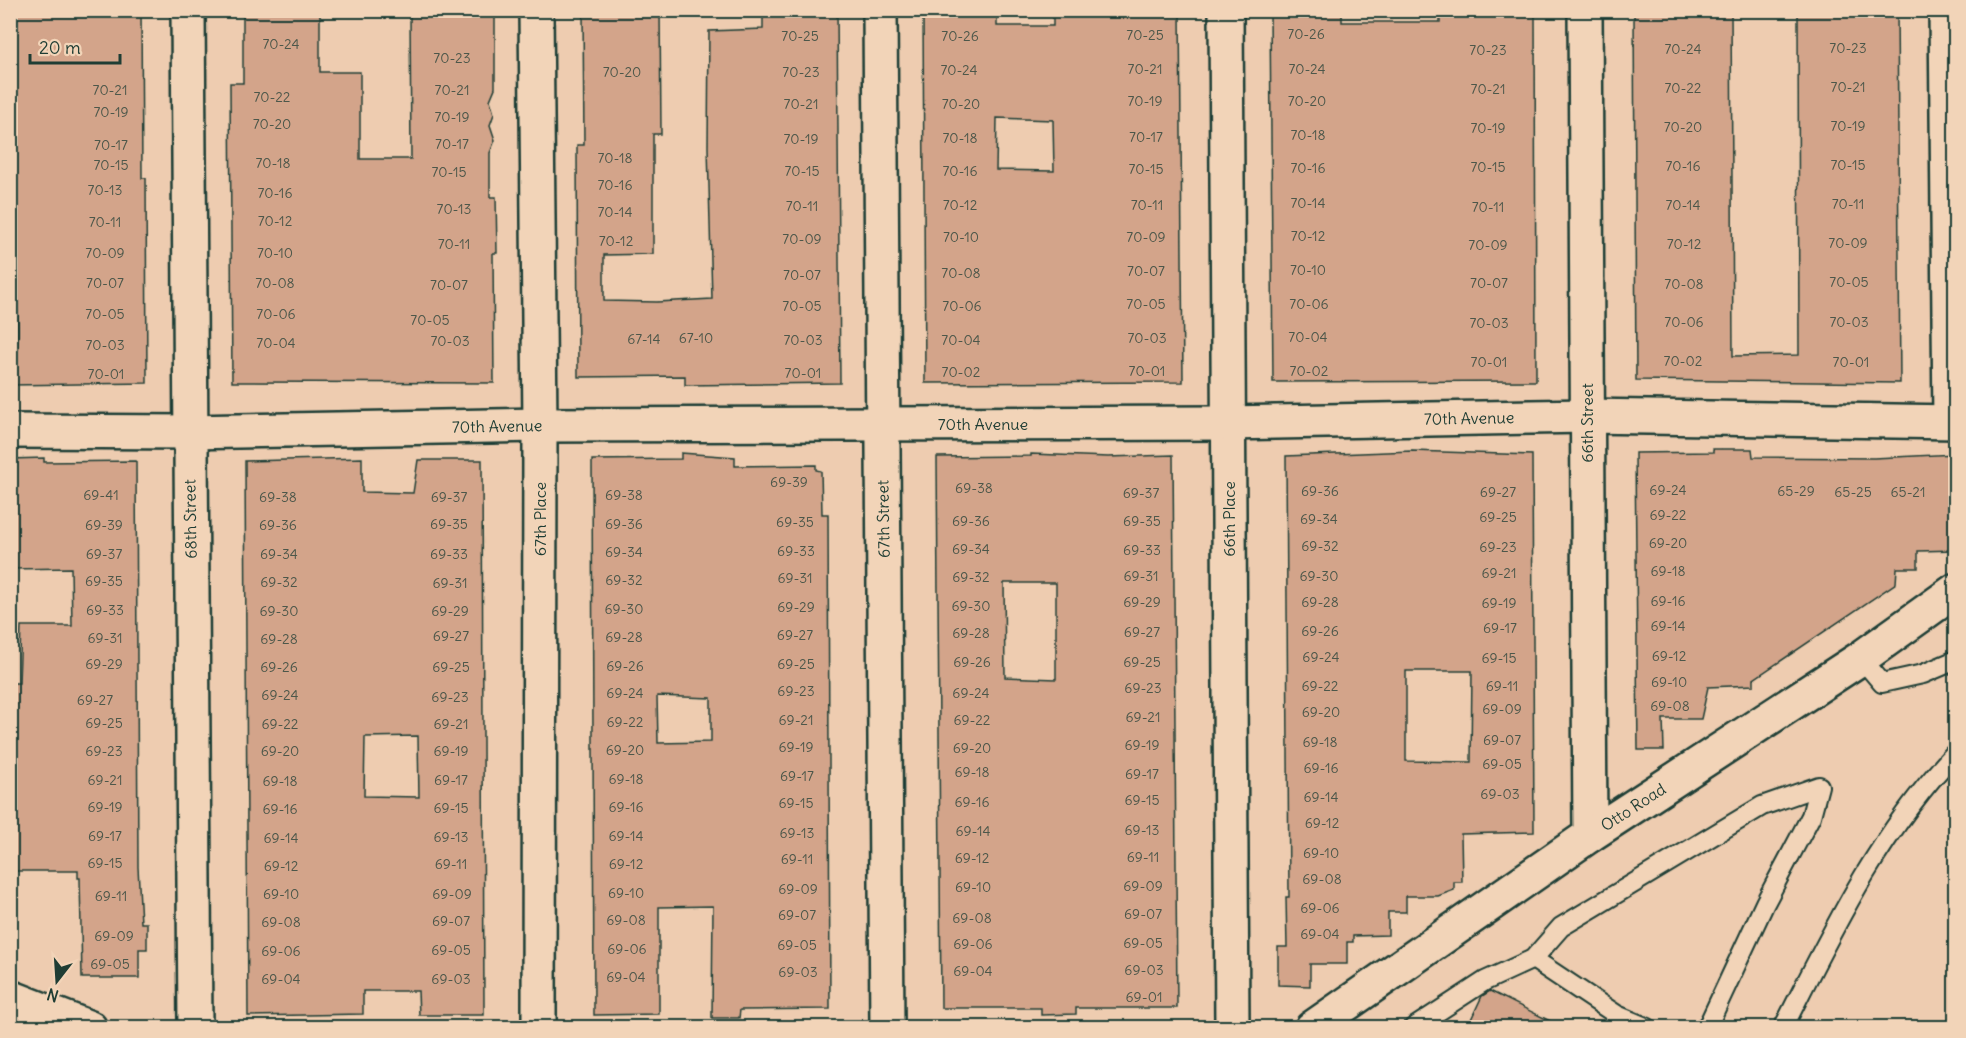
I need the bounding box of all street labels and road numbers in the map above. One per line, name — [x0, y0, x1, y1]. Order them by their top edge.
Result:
street label: 66th Street — [1577, 383, 1597, 463]
street label: 70th Avenue — [1424, 407, 1514, 429]
street label: 70th Avenue — [938, 414, 1028, 434]
street label: 70th Avenue — [452, 415, 542, 437]
street label: 68th Street — [179, 478, 201, 559]
street label: 67th Street — [872, 479, 894, 558]
street label: 66th Place — [1219, 481, 1239, 557]
street label: 67th Place — [530, 482, 550, 556]
street label: Otto Road — [1597, 779, 1669, 835]

